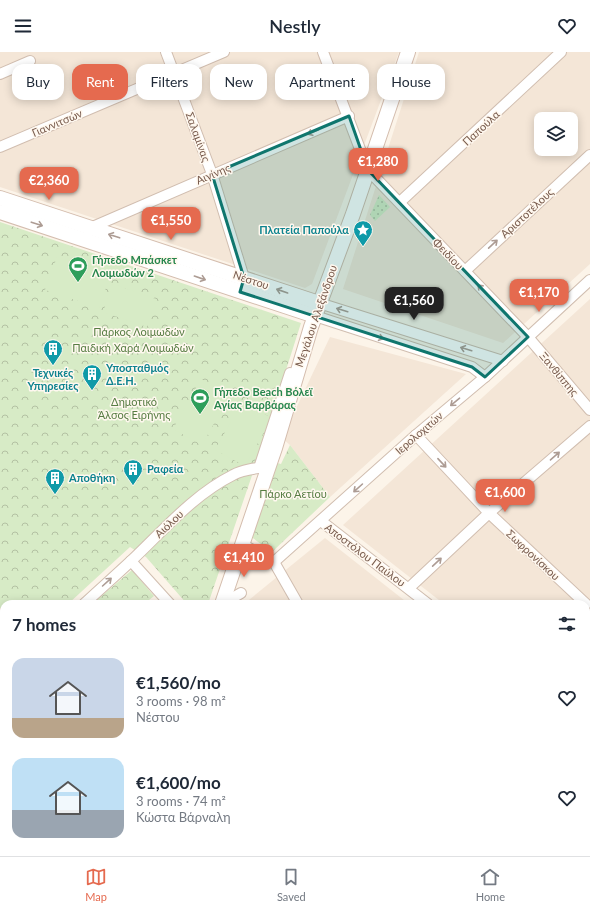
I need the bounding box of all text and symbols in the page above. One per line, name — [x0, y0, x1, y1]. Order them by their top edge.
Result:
icon: menu — [12, 15, 34, 37]
text: Nestly — [269, 15, 321, 37]
icon: heart — [556, 15, 578, 37]
chip: Buy — [12, 64, 64, 100]
chip: Rent — [72, 64, 128, 100]
chip: Filters — [136, 64, 202, 100]
chip: New — [210, 64, 267, 100]
chip: Apartment — [275, 64, 369, 100]
chip: House — [377, 64, 445, 100]
street label: Γιαννιτσών — [30, 106, 84, 139]
street label: Παπούλα — [460, 107, 502, 148]
street label: Σαλαμίνας — [184, 110, 213, 163]
map controls — [534, 112, 578, 156]
button: layers — [534, 112, 578, 156]
one-way arrow — [307, 128, 319, 136]
pin: €1,280 — [345, 148, 411, 182]
text: €1,280 — [358, 153, 398, 169]
street label: Αιγίνης — [194, 161, 232, 187]
pin: €2,360 — [16, 167, 82, 201]
text: €2,360 — [29, 172, 69, 188]
street label: Αριστοτέλους — [498, 185, 556, 240]
pin: €1,550 — [138, 207, 204, 241]
text: €1,550 — [151, 212, 191, 228]
place icon: Πλατεία Παπούλα — [352, 219, 374, 247]
one-way arrow — [30, 221, 43, 228]
place label: Πλατεία Παπούλα — [259, 223, 349, 236]
one-way arrow — [108, 232, 121, 239]
street label: Φειδίου — [430, 235, 466, 272]
one-way arrow — [488, 240, 499, 249]
place label: Γήπεδο Μπάσκετ Λοιμωδών 2 — [91, 253, 178, 279]
sports icon: Γήπεδο Μπάσκετ Λοιμωδών 2 — [67, 255, 89, 283]
street label: Μεγάλου Αλεξάνδρου — [292, 263, 339, 369]
street label: Νέστου — [232, 268, 271, 291]
one-way arrow — [194, 275, 206, 283]
pin: €1,170 — [506, 279, 572, 313]
one-way arrow — [477, 284, 487, 294]
text: €1,170 — [519, 284, 559, 300]
one-way arrow — [276, 286, 288, 294]
pin: €1,560 — [381, 287, 447, 321]
text: €1,560 — [394, 292, 434, 308]
one-way arrow — [336, 306, 349, 313]
park label: Πάρκος Λοιμωδών — [93, 325, 185, 338]
one-way arrow — [372, 333, 384, 341]
building icon: Τεχνικές Υπηρεσίες — [42, 338, 64, 366]
park label: Παιδική Χαρά Λοιμωδών — [72, 341, 194, 354]
one-way arrow — [460, 345, 473, 352]
street label: Ξανθίππης — [537, 349, 581, 398]
place label: Υποσταθμός Δ.Ε.Η. — [105, 361, 169, 387]
building icon: Υποσταθμός Δ.Ε.Η. — [81, 363, 103, 391]
place label: Τεχνικές Υπηρεσίες — [27, 366, 79, 392]
place label: Γήπεδο Beach Βόλεϊ Αγίας Βαρβάρας — [213, 385, 314, 411]
sports icon: Γήπεδο Beach Βόλεϊ Αγίας Βαρβάρας — [189, 387, 211, 415]
park label: Δημοτικό Άλσος Ειρήνης — [98, 395, 170, 421]
one-way arrow — [450, 398, 461, 407]
street label: Ιερολοχιτών — [392, 408, 445, 457]
one-way arrow — [549, 452, 560, 461]
building icon: Ραφεία — [122, 458, 144, 486]
one-way arrow — [437, 458, 446, 468]
place label: Ραφεία — [147, 462, 184, 475]
building icon: Αποθήκη — [44, 467, 66, 495]
place label: Αποθήκη — [68, 471, 115, 484]
pin: €1,600 — [472, 479, 538, 513]
one-way arrow — [352, 483, 363, 492]
text: €1,600 — [485, 484, 525, 500]
park label: Πάρκο Αετίου — [259, 487, 327, 500]
street label: Αιόλου — [152, 507, 186, 540]
street label: Αποστόλου Παύλου — [322, 520, 408, 589]
street label: Σωφρονίσκου — [504, 527, 563, 583]
pin: €1,410 — [211, 544, 277, 578]
text: €1,410 — [224, 549, 264, 565]
one-way arrow — [432, 557, 442, 566]
one-way arrow — [102, 578, 112, 587]
icon: filters — [556, 613, 578, 635]
text: 7 homes — [12, 614, 76, 635]
text: €1,560/mo — [136, 672, 221, 693]
icon: home — [44, 674, 92, 722]
icon: heart — [556, 687, 578, 709]
text: 3 rooms · 98 m² — [136, 693, 226, 709]
text: Νέστου — [136, 709, 180, 725]
text: €1,600/mo — [136, 772, 221, 793]
icon: home — [44, 774, 92, 822]
icon: heart — [556, 787, 578, 809]
text: 3 rooms · 74 m² — [136, 793, 226, 809]
text: Κώστα Βάρναλη — [136, 809, 231, 825]
tab: Map — [85, 866, 107, 903]
tab: Saved — [277, 866, 306, 903]
tab: Home — [476, 866, 505, 903]

